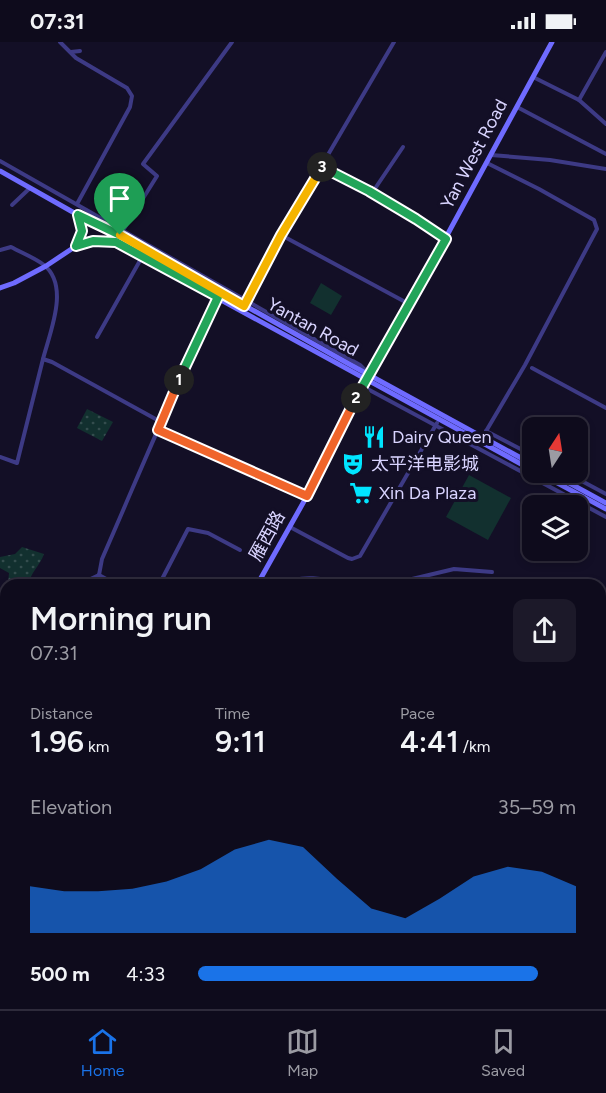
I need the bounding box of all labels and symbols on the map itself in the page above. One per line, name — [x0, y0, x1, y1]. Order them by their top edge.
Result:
street label: Yan West Road — [436, 95, 512, 213]
pin: 3 — [307, 152, 337, 182]
pin — [94, 173, 145, 235]
street label: Yantan Road — [264, 293, 362, 361]
pin: 1 — [164, 365, 194, 395]
pin: 2 — [341, 383, 371, 413]
north arrow — [522, 417, 588, 483]
restaurant icon: Dairy Queen — [361, 424, 387, 450]
place label: Dairy Queen — [392, 426, 492, 448]
theatre icon: 太平洋电影城 — [340, 451, 366, 477]
place label: 太平洋电影城 — [371, 453, 479, 475]
supermarket icon: Xin Da Plaza — [348, 480, 374, 506]
place label: Xin Da Plaza — [379, 482, 476, 504]
street label: 雁西路 — [244, 507, 290, 565]

